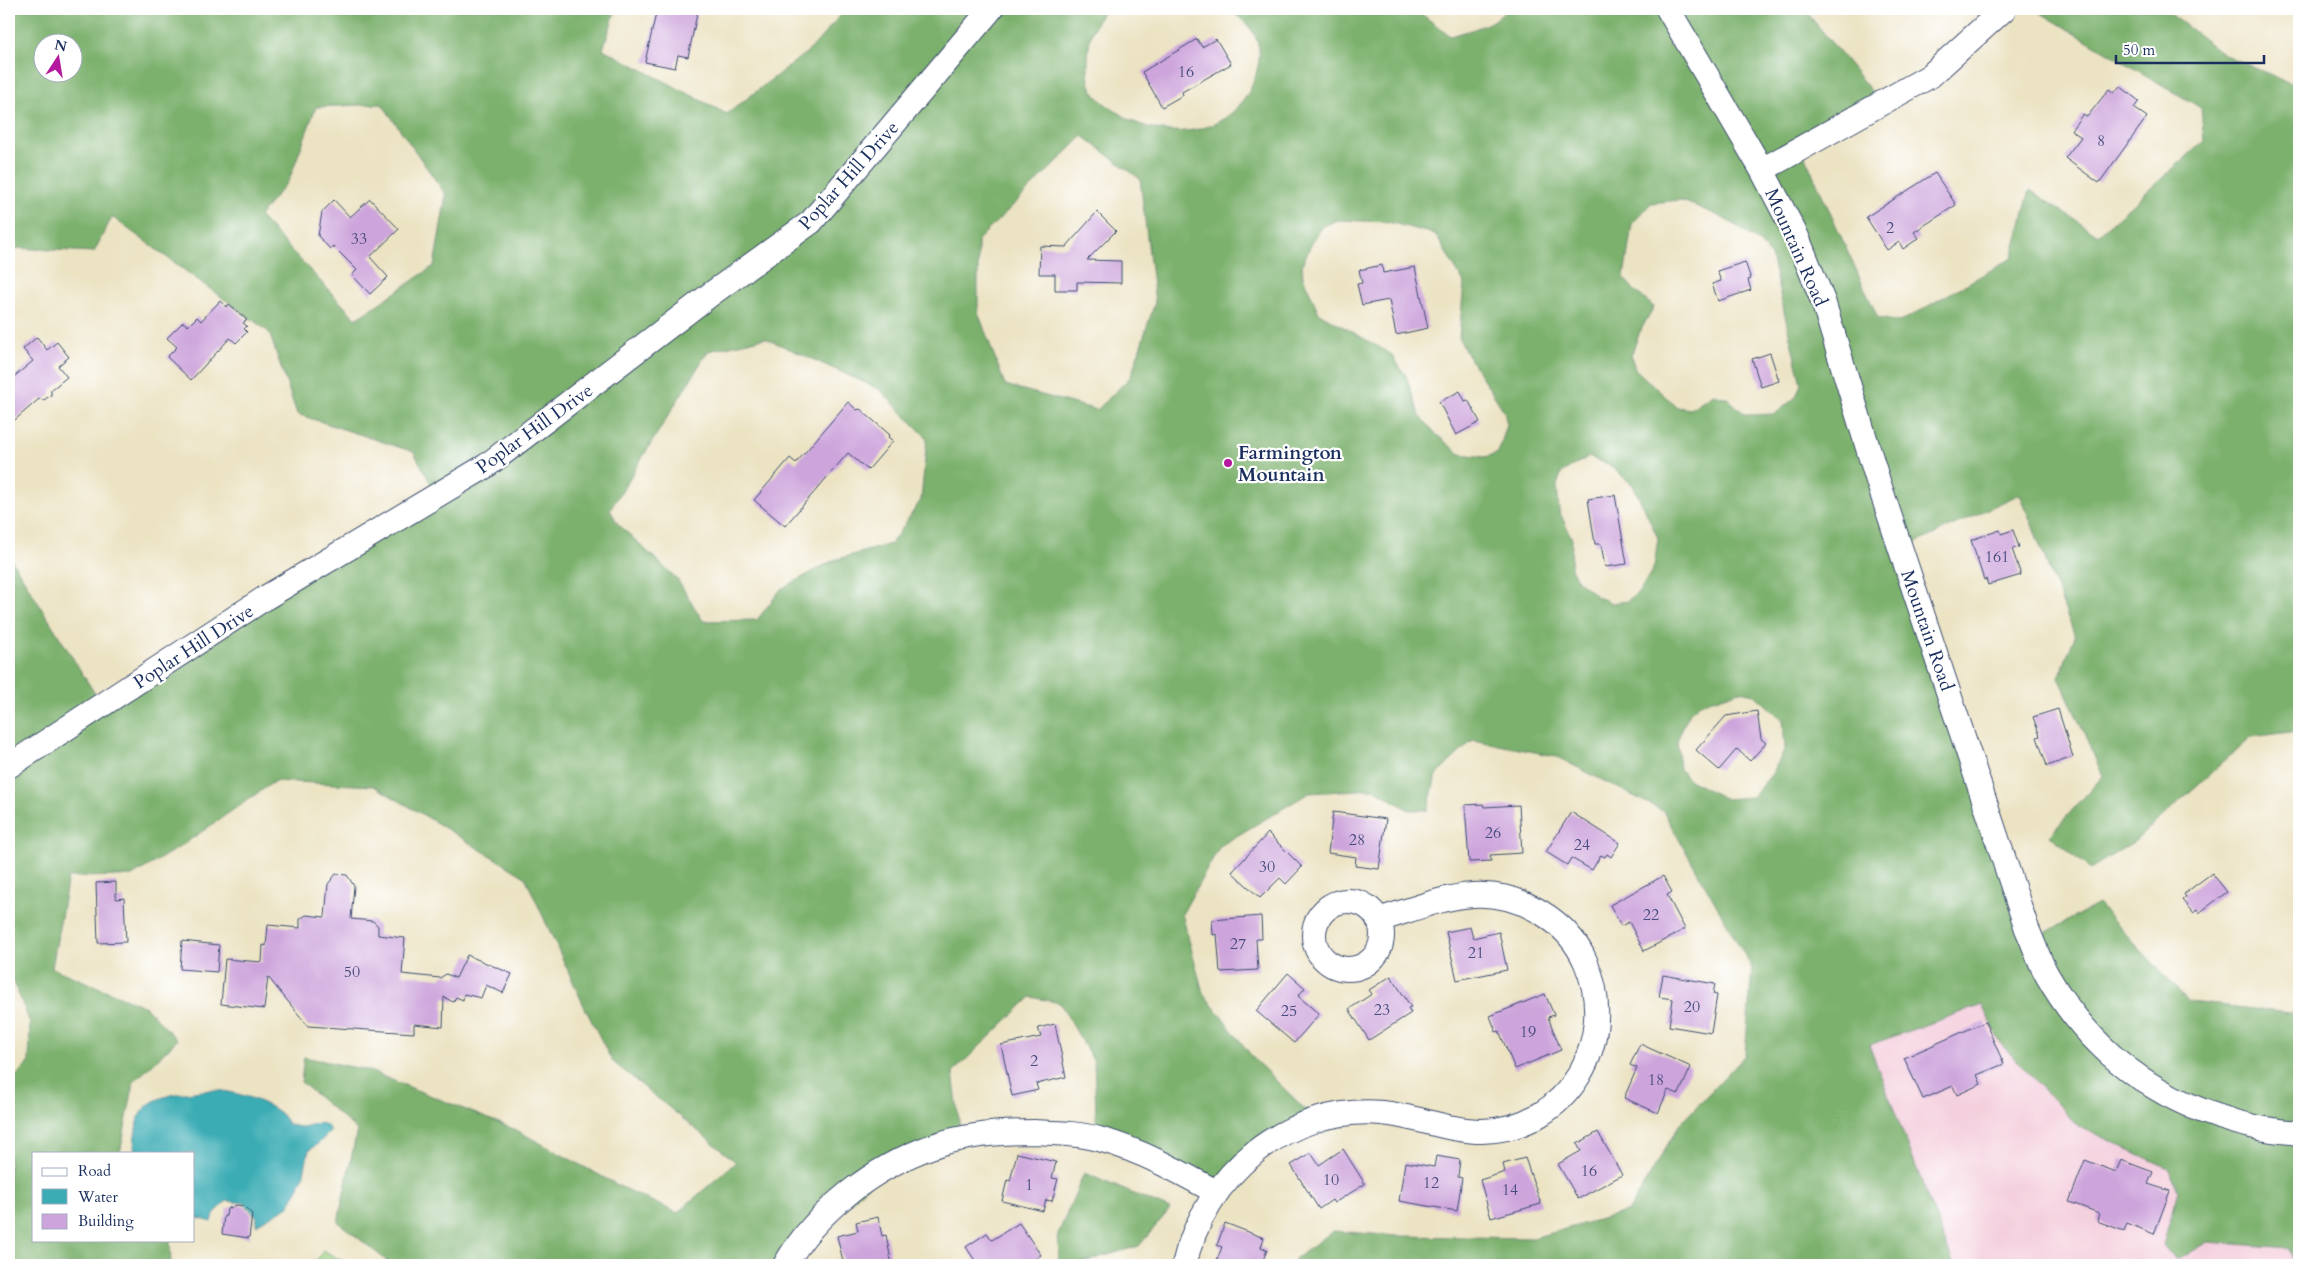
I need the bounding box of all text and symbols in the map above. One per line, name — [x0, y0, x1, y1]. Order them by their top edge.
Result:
north arrow — [32, 32, 82, 82]
scale bar — [2116, 32, 2263, 64]
text: N — [53, 35, 69, 56]
text: 50 m — [2123, 40, 2155, 60]
house number: 16 — [1178, 61, 1194, 83]
street label: Poplar Hill Drive — [793, 115, 905, 236]
house number: 8 — [2097, 130, 2105, 152]
street label: Mountain Road — [1758, 184, 1834, 311]
house number: 2 — [1886, 217, 1894, 239]
house number: 33 — [351, 228, 367, 250]
street label: Poplar Hill Drive — [471, 378, 598, 480]
place label: Farmington Mountain — [1238, 440, 1343, 488]
marker: Farmington Mountain — [1222, 457, 1234, 469]
house number: 161 — [1985, 546, 2009, 568]
street label: Mountain Road — [1894, 566, 1960, 694]
street label: Poplar Hill Drive — [128, 598, 259, 695]
house number: 26 — [1485, 822, 1501, 844]
house number: 28 — [1349, 829, 1365, 851]
house number: 24 — [1574, 834, 1590, 856]
house number: 30 — [1259, 856, 1275, 878]
house number: 22 — [1643, 904, 1659, 926]
house number: 27 — [1230, 933, 1246, 955]
house number: 21 — [1468, 942, 1484, 964]
house number: 50 — [344, 961, 360, 983]
house number: 20 — [1684, 996, 1700, 1018]
house number: 23 — [1374, 999, 1390, 1021]
house number: 25 — [1281, 1000, 1297, 1022]
house number: 19 — [1520, 1021, 1536, 1043]
house number: 2 — [1030, 1050, 1038, 1072]
house number: 18 — [1648, 1069, 1664, 1091]
legend — [32, 1152, 195, 1242]
house number: 16 — [1581, 1160, 1597, 1182]
text: Road — [78, 1161, 111, 1181]
house number: 10 — [1323, 1169, 1339, 1191]
house number: 12 — [1423, 1172, 1439, 1194]
house number: 1 — [1025, 1174, 1033, 1196]
house number: 14 — [1502, 1179, 1518, 1201]
text: Water — [77, 1187, 119, 1207]
text: Building — [78, 1211, 134, 1231]

